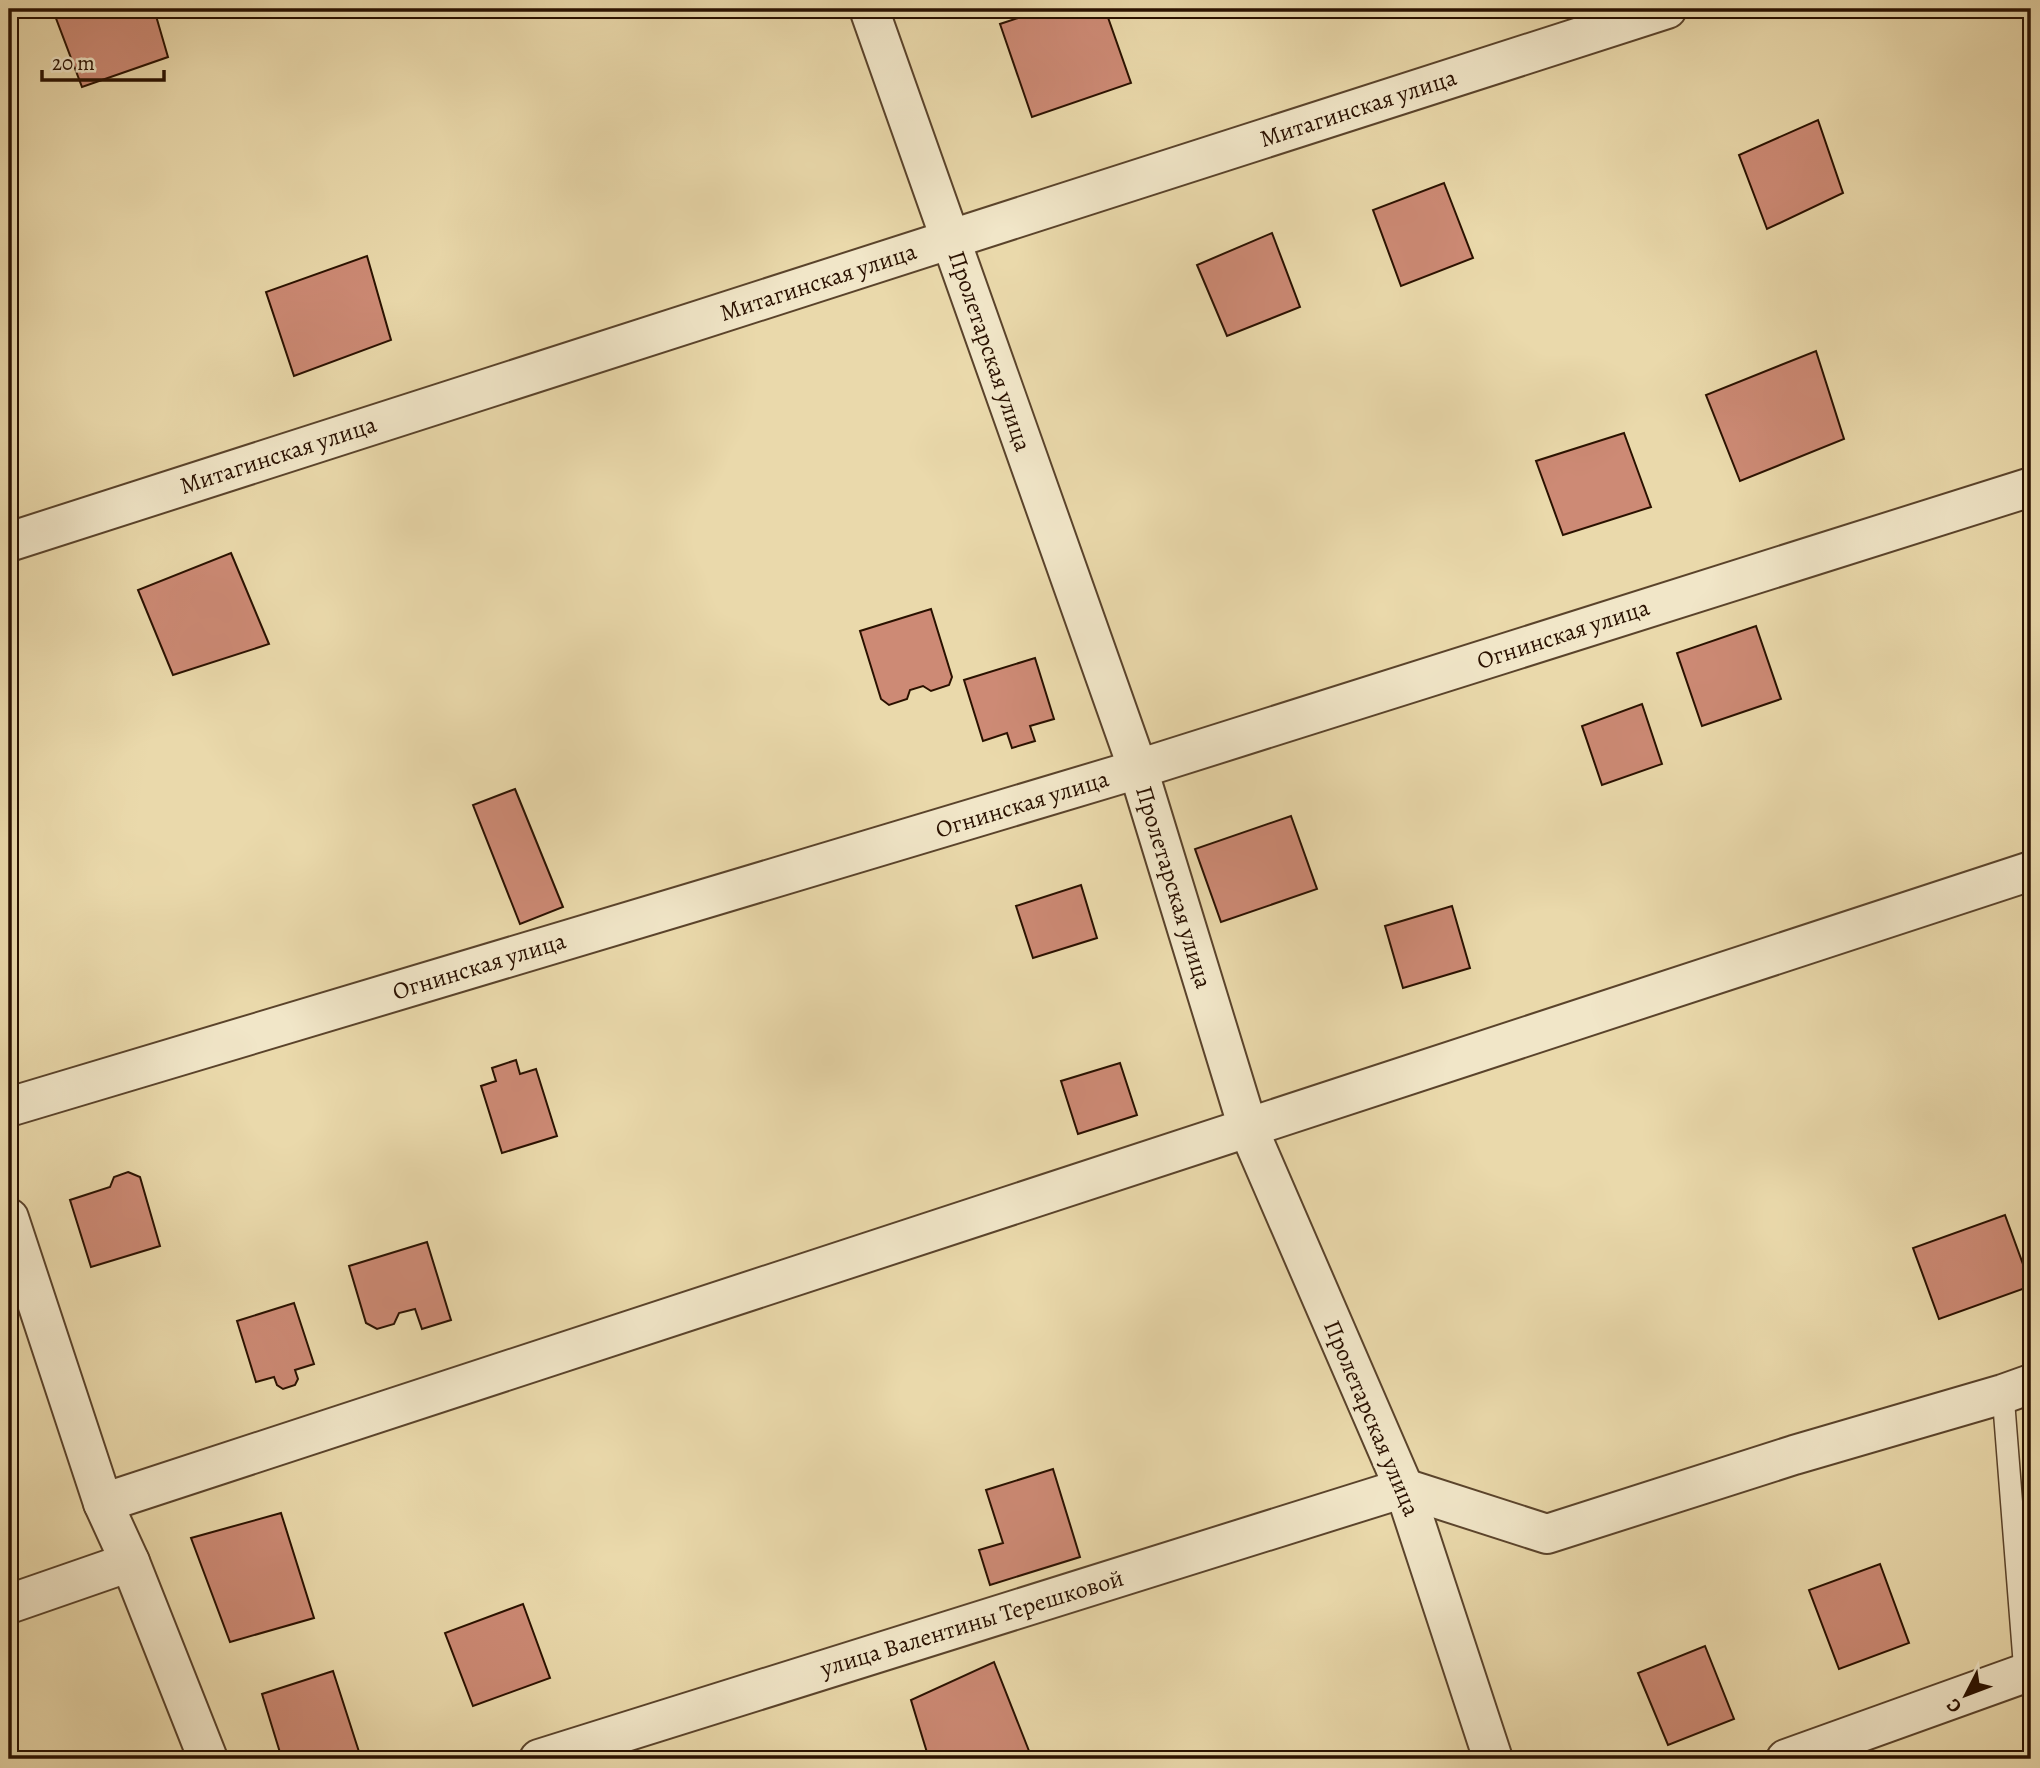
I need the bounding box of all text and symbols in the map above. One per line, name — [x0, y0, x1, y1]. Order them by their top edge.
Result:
scale bar — [42, 38, 164, 82]
text: 20 m — [52, 49, 95, 77]
street label: Митагинская улица — [1256, 61, 1460, 155]
street label: Митагинская улица — [716, 235, 920, 329]
street label: Пролетарская улица — [941, 246, 1039, 456]
street label: Митагинская улица — [176, 408, 380, 502]
street label: Огнинская улица — [1473, 591, 1653, 677]
street label: Огнинская улица — [931, 762, 1113, 846]
street label: Пролетарская улица — [1128, 782, 1220, 992]
street label: Огнинская улица — [388, 924, 570, 1008]
street label: Пролетарская улица — [1316, 1315, 1428, 1521]
street label: улица Валентины Терешковой — [816, 1562, 1127, 1685]
north arrow — [1932, 1660, 2002, 1730]
text: С — [1941, 1693, 1968, 1719]

